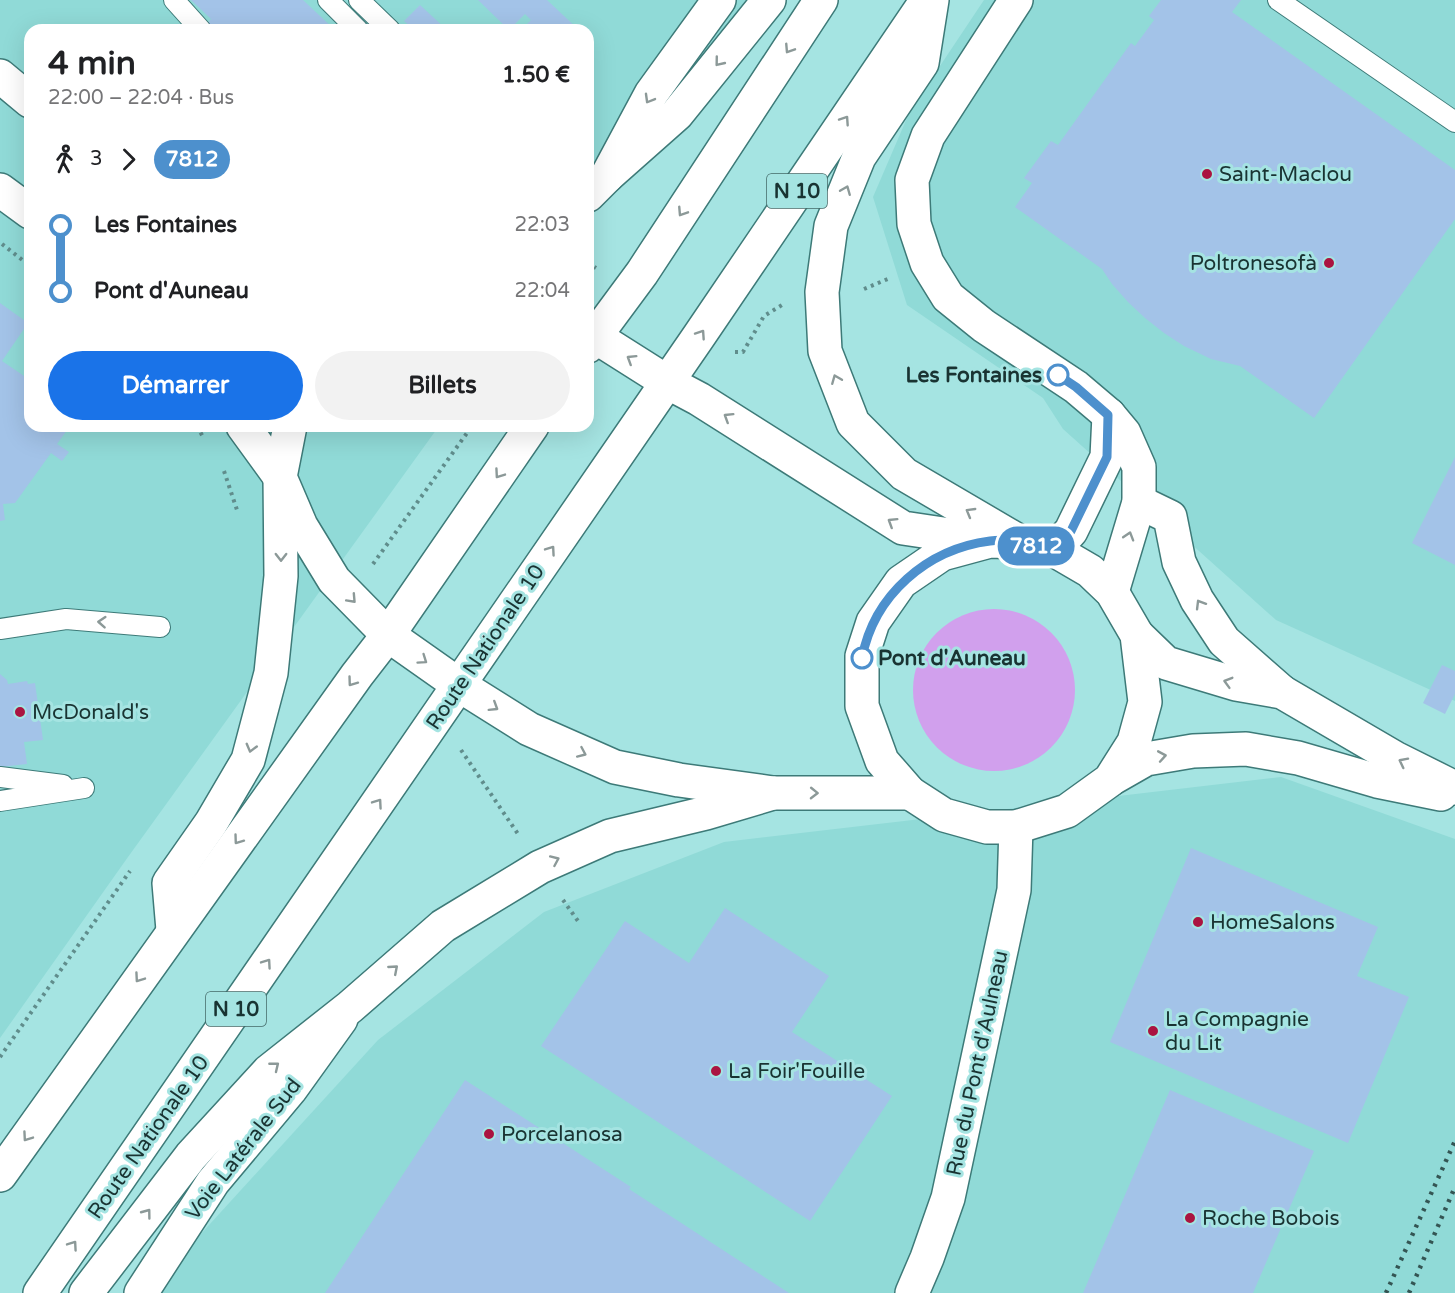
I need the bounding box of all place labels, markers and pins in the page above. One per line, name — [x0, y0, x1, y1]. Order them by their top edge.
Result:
place label: Saint-Maclou — [1219, 162, 1352, 187]
marker: Saint-Maclou — [1200, 167, 1214, 181]
place label: Poltronesofà — [1190, 251, 1317, 276]
marker: Poltronesofà — [1322, 256, 1336, 270]
place label: Les Fontaines — [905, 363, 1042, 388]
marker: Les Fontaines — [1047, 364, 1069, 386]
place label: Pont d'Auneau — [878, 646, 1026, 671]
marker: Pont d'Auneau — [851, 647, 873, 669]
place label: McDonald's — [32, 700, 149, 725]
marker: McDonald's — [13, 705, 27, 719]
place label: HomeSalons — [1210, 910, 1335, 935]
marker: HomeSalons — [1191, 915, 1205, 929]
place label: La Compagnie du Lit — [1165, 1007, 1309, 1056]
marker: La Compagnie du Lit — [1146, 1024, 1160, 1038]
place label: La Foir'Fouille — [728, 1059, 865, 1084]
marker: La Foir'Fouille — [709, 1064, 723, 1078]
place label: Porcelanosa — [501, 1122, 623, 1147]
marker: Porcelanosa — [482, 1127, 496, 1141]
place label: Roche Bobois — [1202, 1206, 1340, 1231]
marker: Roche Bobois — [1183, 1211, 1197, 1225]

